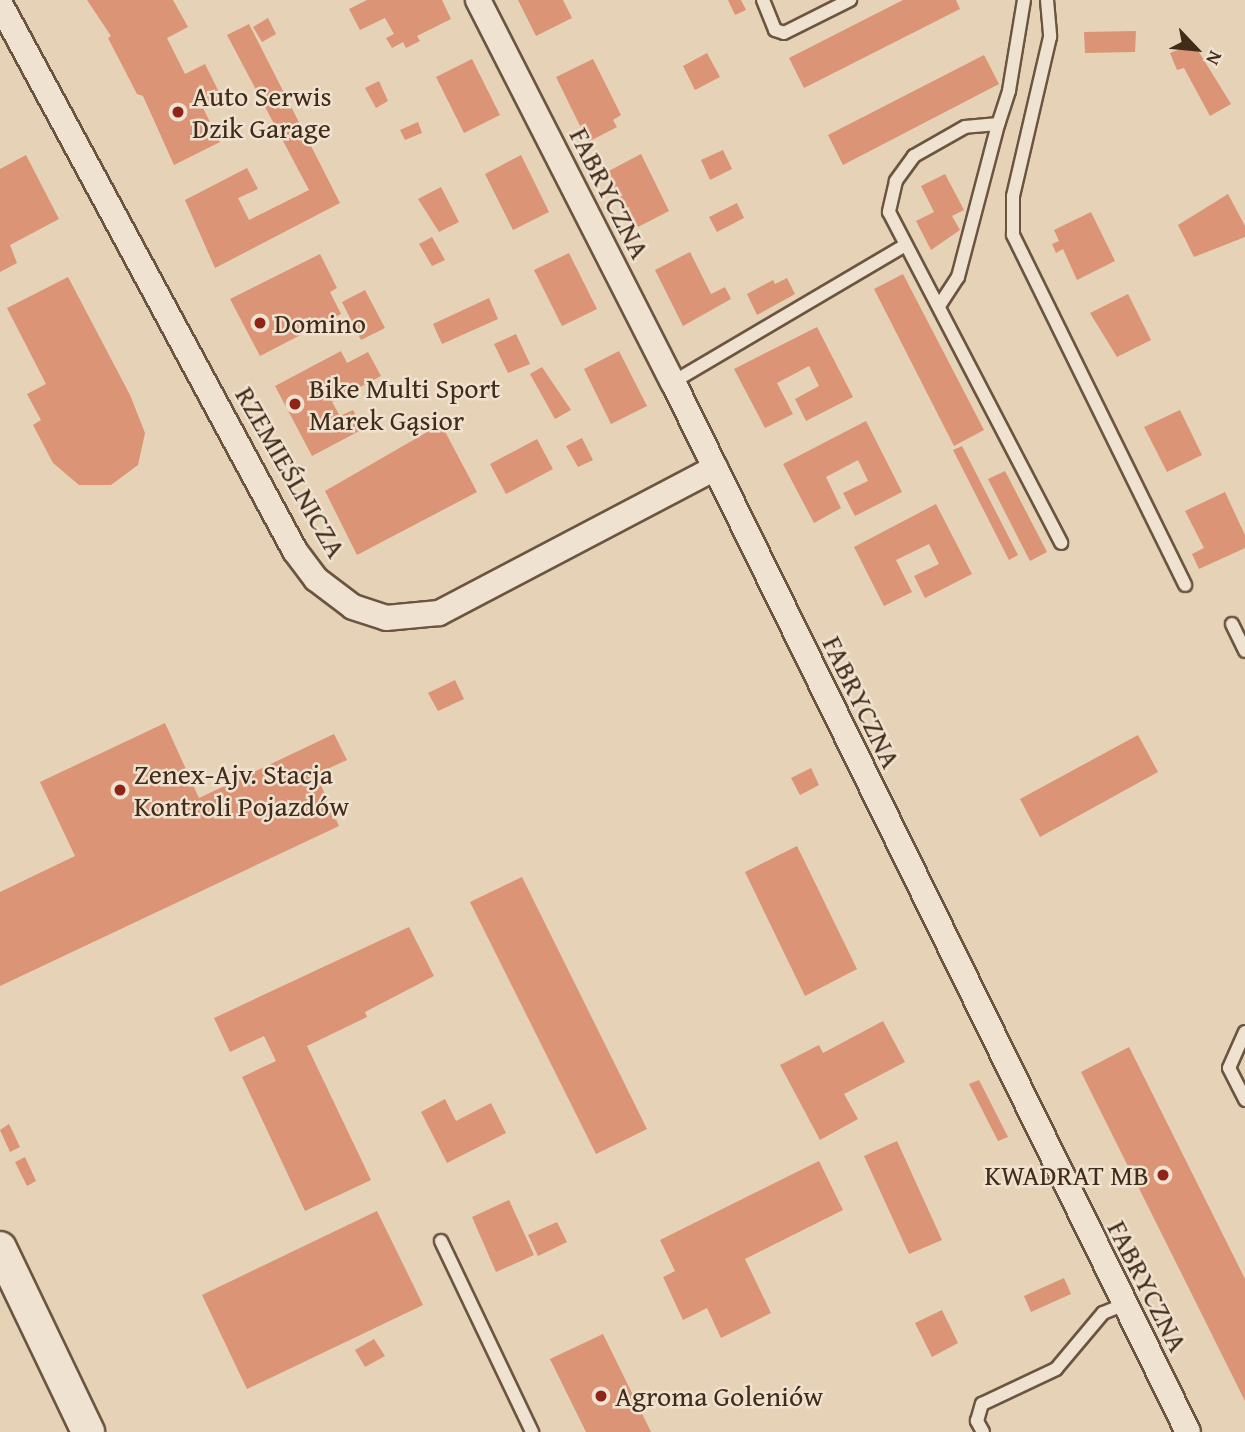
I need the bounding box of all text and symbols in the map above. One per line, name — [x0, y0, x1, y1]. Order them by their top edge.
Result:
north arrow — [1161, 14, 1231, 84]
text: N — [1200, 46, 1230, 70]
place label: Auto Serwis Dzik Garage — [192, 79, 332, 145]
marker: Auto Serwis Dzik Garage — [170, 104, 186, 120]
street label: FABRYCZNA — [563, 122, 657, 264]
place label: Domino — [274, 306, 366, 340]
marker: Domino — [252, 315, 268, 331]
place label: Bike Multi Sport Marek Gąsior — [309, 371, 500, 437]
street label: RZEMIEŚLNICZA — [228, 380, 354, 564]
marker: Bike Multi Sport Marek Gąsior — [287, 396, 303, 412]
street label: FABRYCZNA — [816, 630, 908, 774]
place label: Zenex-Ajv. Stacja Kontroli Pojazdów — [134, 757, 349, 823]
marker: Zenex-Ajv. Stacja Kontroli Pojazdów — [112, 782, 128, 798]
place label: KWADRAT MB — [984, 1158, 1149, 1192]
marker: KWADRAT MB — [1155, 1167, 1171, 1183]
street label: FABRYCZNA — [1101, 1215, 1195, 1357]
place label: Agroma Goleniów — [615, 1379, 823, 1413]
marker: Agroma Goleniów — [593, 1388, 609, 1404]

